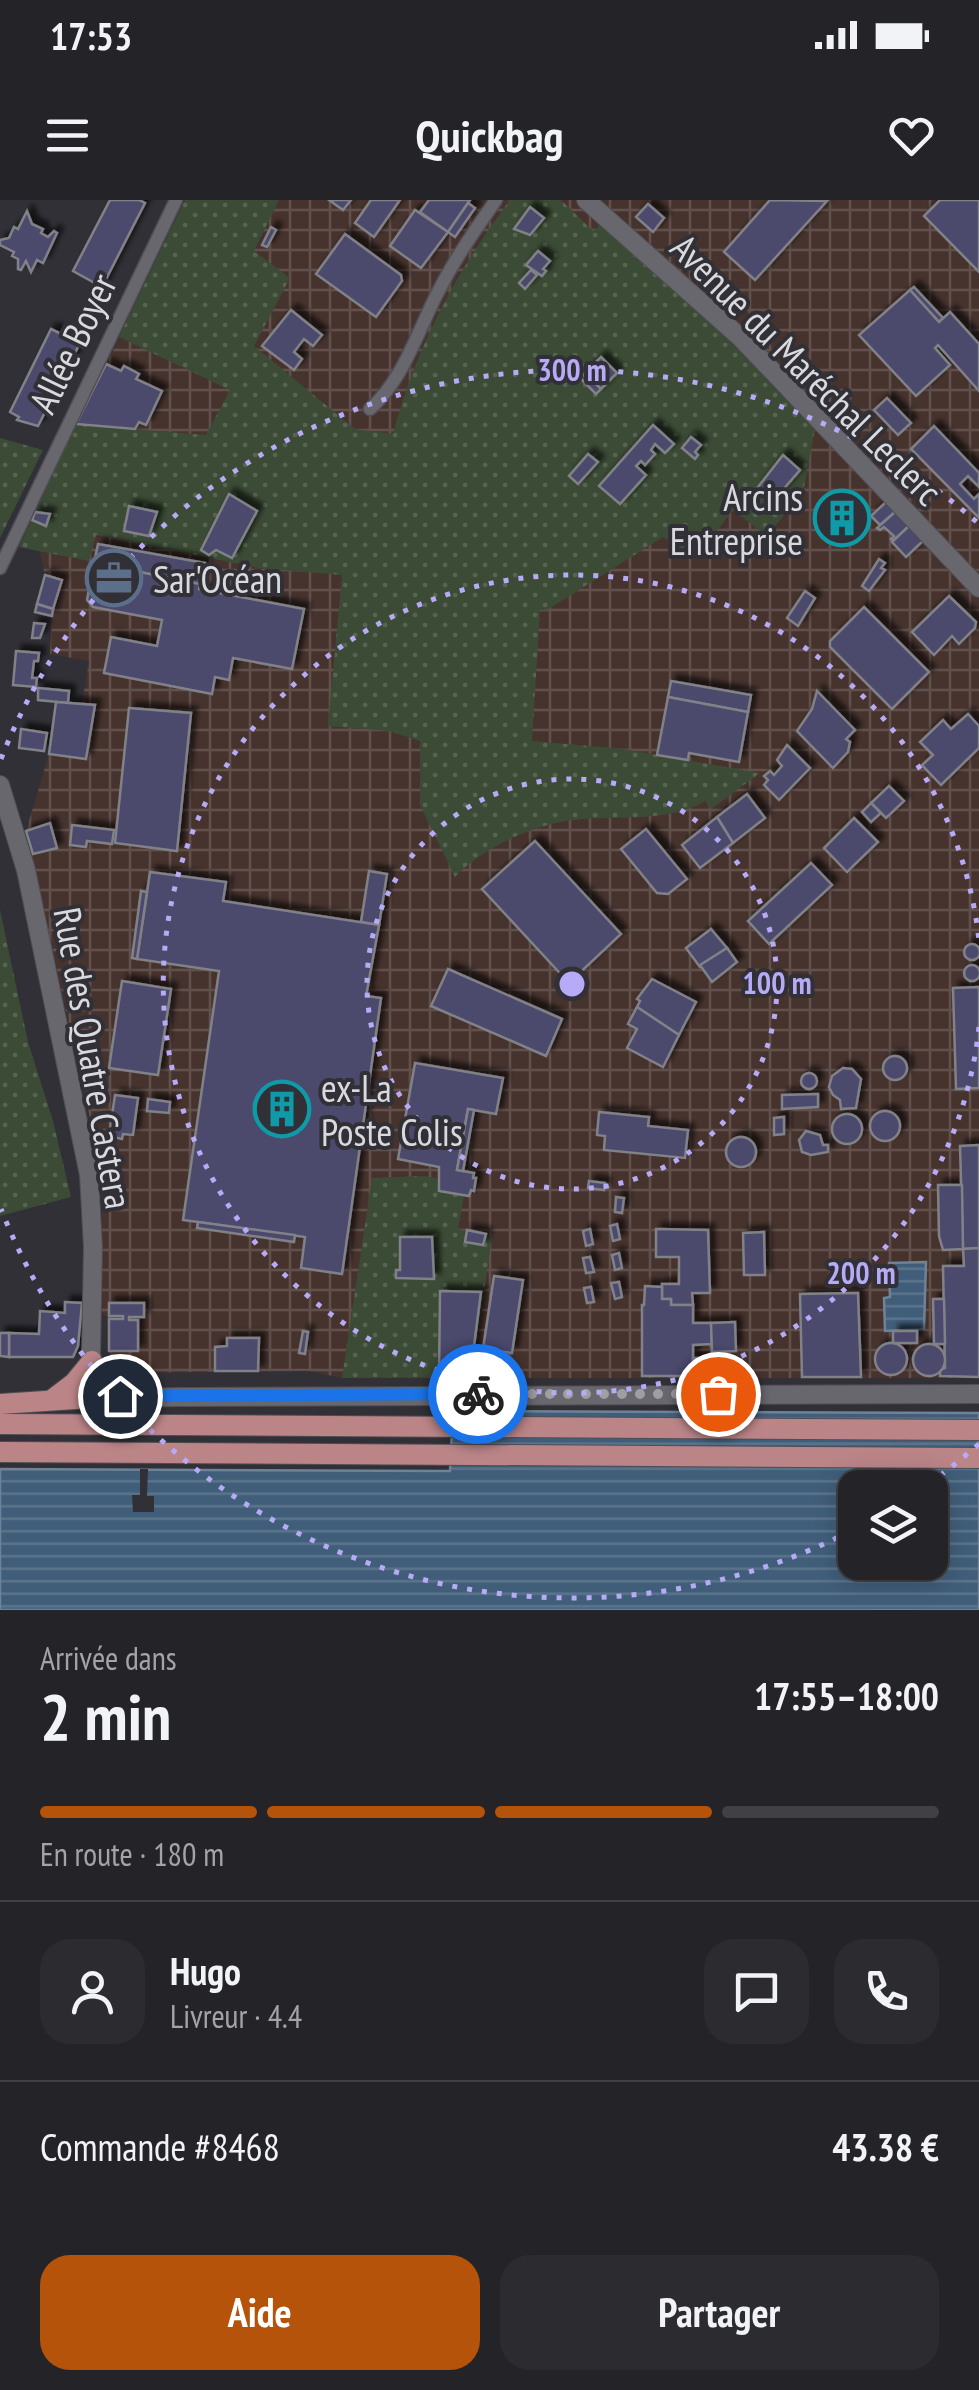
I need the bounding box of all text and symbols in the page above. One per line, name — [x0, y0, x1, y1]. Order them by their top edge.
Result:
text: 17:53 — [50, 11, 132, 60]
text: Quickbag — [416, 106, 563, 164]
icon: menu — [40, 108, 95, 163]
icon: heart — [884, 108, 939, 163]
street label: Avenue du Maréchal Leclerc — [661, 223, 953, 515]
street label: Allée Boyer — [17, 265, 127, 421]
text: 300 m — [537, 350, 607, 389]
place label: Arcins Entreprise — [670, 472, 803, 565]
building icon: Arcins Entreprise — [812, 488, 872, 548]
office icon: Sar'Océan — [84, 548, 144, 608]
place label: Sar'Océan — [153, 554, 282, 603]
street label: Rue des Quatre Castera — [43, 904, 145, 1212]
text: 100 m — [742, 963, 812, 1002]
centre of rings — [554, 966, 590, 1002]
place label: ex-La Poste Colis — [321, 1063, 463, 1156]
building icon: ex-La Poste Colis — [252, 1079, 312, 1139]
text: 200 m — [826, 1253, 896, 1292]
courier — [428, 1344, 528, 1444]
pin — [676, 1352, 761, 1437]
pin — [78, 1354, 163, 1439]
icon: bike — [451, 1367, 506, 1422]
icon: bag — [691, 1367, 746, 1422]
icon: home — [93, 1369, 148, 1424]
map controls — [838, 1470, 948, 1580]
button: layers — [838, 1470, 948, 1580]
text: Arrivée dans — [40, 1637, 177, 1679]
text: 17:55–18:00 — [754, 1671, 939, 1720]
text: 2 min — [40, 1674, 171, 1758]
text: En route · 180 m — [40, 1833, 224, 1875]
button: person — [40, 1939, 145, 2044]
button: chat — [704, 1939, 809, 2044]
button: phone — [834, 1939, 939, 2044]
text: Hugo — [170, 1946, 241, 1995]
text: Livreur · 4.4 — [170, 1995, 302, 2037]
text: Commande #8468 — [40, 2122, 280, 2171]
text: 43.38 € — [832, 2122, 939, 2171]
button: Aide — [40, 2255, 480, 2370]
button: Partager — [500, 2255, 939, 2370]

